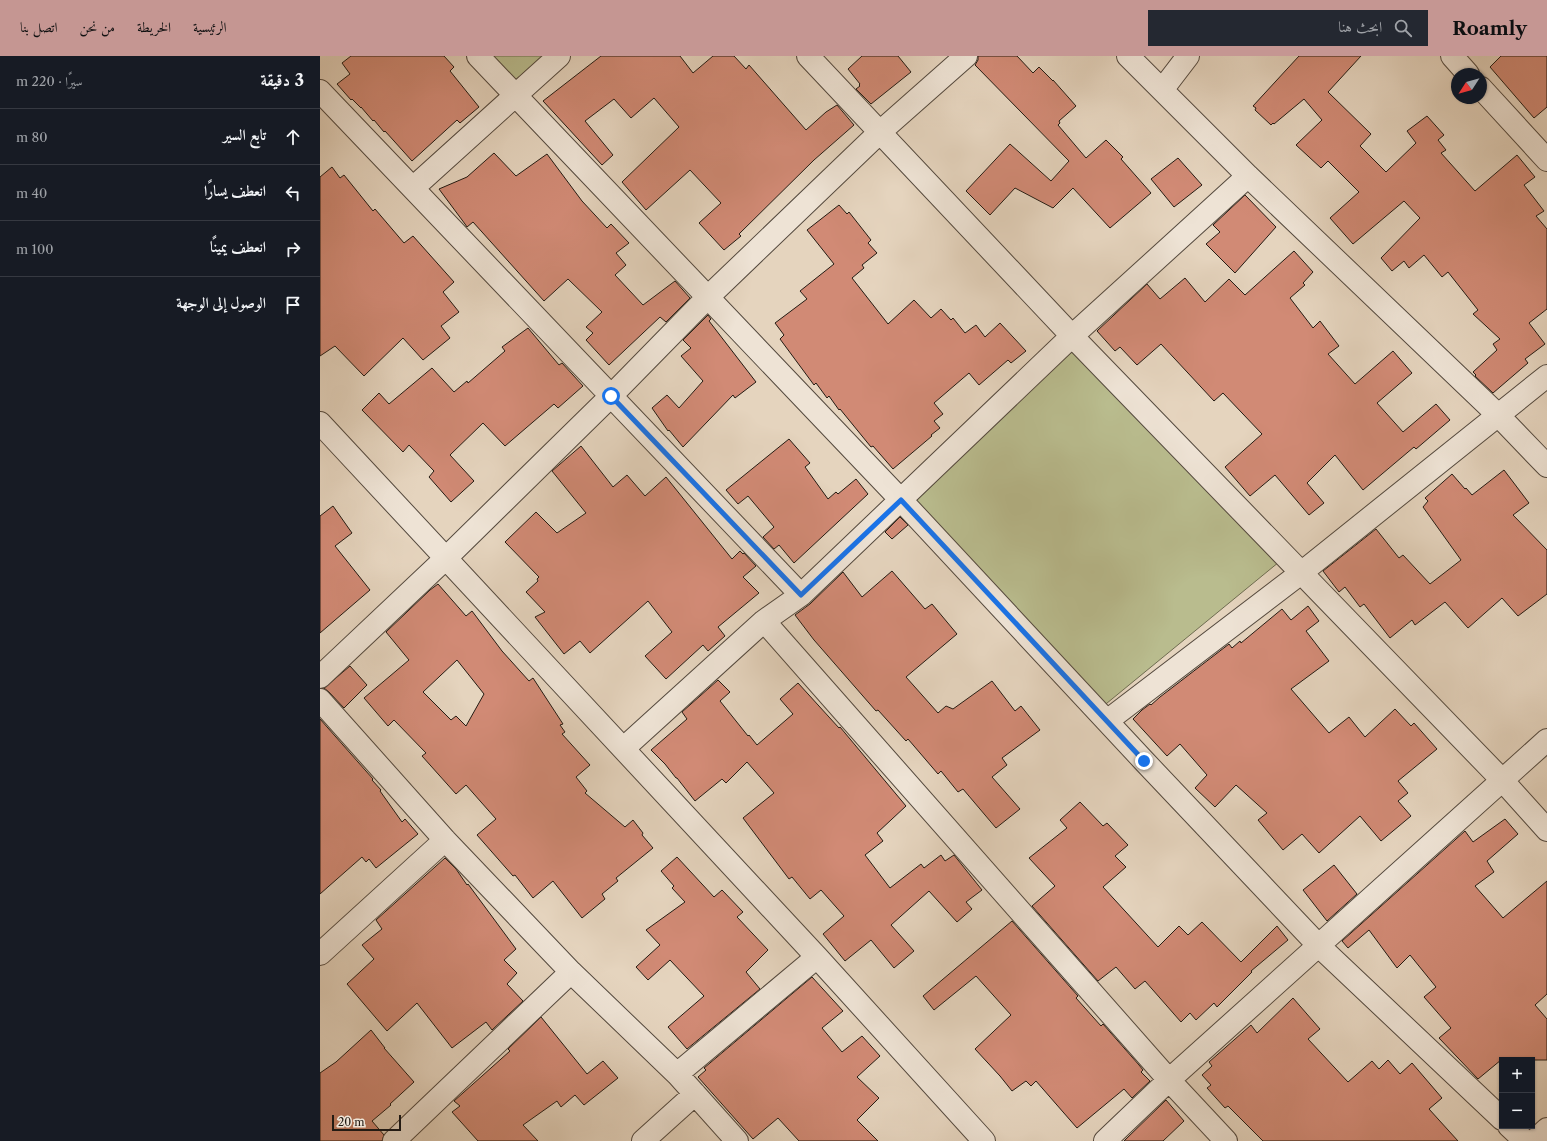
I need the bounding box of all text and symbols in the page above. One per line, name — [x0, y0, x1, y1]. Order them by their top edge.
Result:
search box — [1148, 10, 1428, 46]
text: ابحث هنا — [1338, 17, 1382, 36]
icon: search — [1392, 17, 1414, 39]
text: Roamly — [1452, 17, 1527, 40]
text: اتصل بنا — [20, 18, 58, 36]
text: من نحن — [80, 18, 115, 36]
text: الخريطة — [137, 18, 171, 36]
text: الرئيسية — [193, 18, 227, 36]
north arrow — [1451, 68, 1487, 104]
text: 3 دقيقة — [260, 70, 304, 90]
text: سيرًا · 220 m — [16, 73, 83, 89]
text: تابع السير — [223, 125, 266, 144]
icon: ahead — [282, 126, 304, 148]
text: 80 m — [16, 129, 48, 145]
text: انعطف يسارًا — [204, 181, 266, 200]
icon: left — [282, 182, 304, 204]
text: 40 m — [16, 185, 47, 201]
text: انعطف يمينًا — [210, 237, 266, 256]
icon: right — [282, 238, 304, 260]
text: 100 m — [16, 241, 54, 257]
text: الوصول إلى الوجهة — [176, 293, 266, 312]
icon: arrive — [282, 294, 304, 316]
route start — [602, 387, 620, 405]
route end — [1135, 752, 1153, 770]
map controls — [1499, 1057, 1535, 1129]
button: + — [1499, 1057, 1535, 1093]
button: − — [1499, 1093, 1535, 1129]
scale bar — [332, 1113, 401, 1132]
text: 20 m — [338, 1115, 364, 1129]

